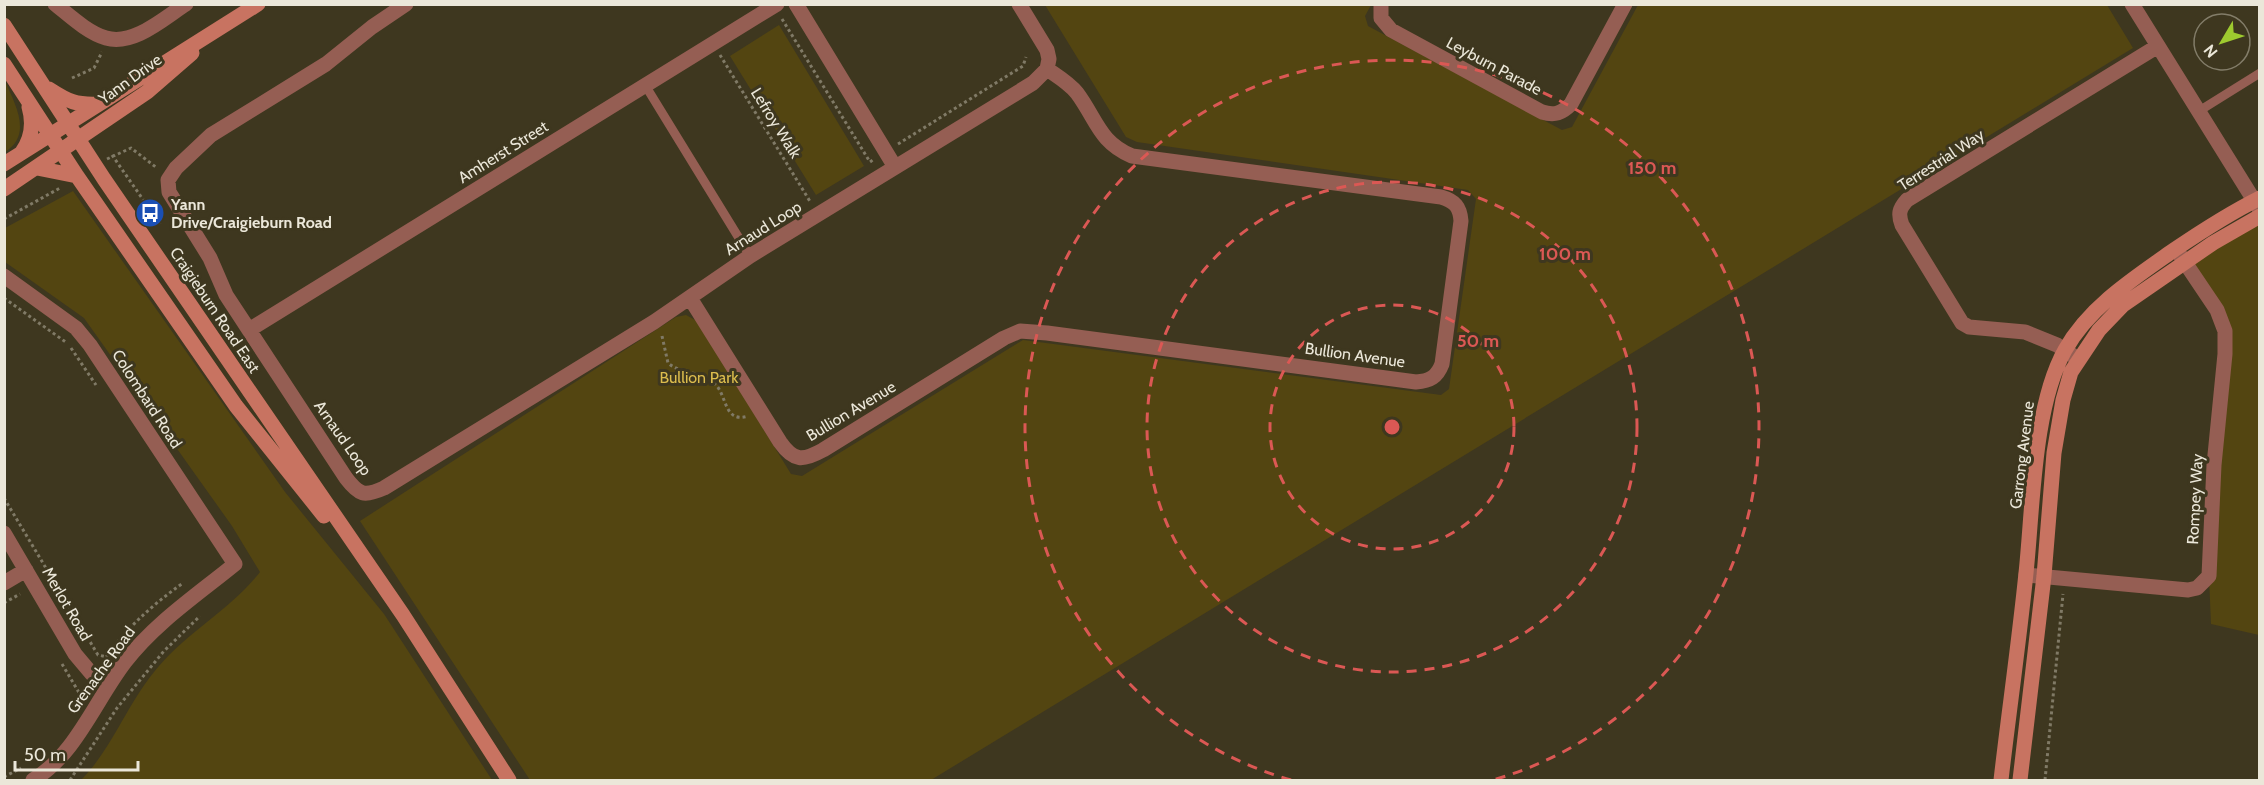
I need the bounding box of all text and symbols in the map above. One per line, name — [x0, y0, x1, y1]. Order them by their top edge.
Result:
north arrow — [2192, 12, 2252, 72]
street label: Leyburn Parade — [1443, 33, 1545, 99]
text: N — [2200, 41, 2222, 61]
street label: Yann Drive — [94, 50, 165, 109]
street label: Lefroy Walk — [747, 84, 806, 162]
street label: Amherst Street — [454, 116, 552, 187]
street label: Terrestrial Way — [1894, 125, 1988, 195]
text: 150 m — [1628, 157, 1676, 179]
place label: Yann Drive/Craigieburn Road — [170, 195, 332, 232]
bus stop icon: Yann Drive/Craigieburn Road — [134, 197, 166, 229]
street label: Arnaud Loop — [721, 197, 805, 259]
text: 100 m — [1539, 243, 1591, 265]
street label: Craigieburn Road East — [166, 244, 264, 377]
text: 50 m — [1457, 330, 1499, 352]
street label: Bullion Avenue — [1304, 339, 1406, 371]
street label: Colombard Road — [108, 346, 186, 452]
park label: Bullion Park — [660, 368, 739, 387]
street label: Bullion Avenue — [803, 377, 899, 445]
street label: Arnaud Loop — [310, 397, 376, 479]
street label: Garrong Avenue — [2006, 400, 2038, 510]
centre of rings — [1382, 417, 1402, 437]
street label: Rompey Way — [2183, 453, 2207, 545]
street label: Merlot Road — [38, 564, 96, 644]
street label: Grenache Road — [63, 623, 139, 717]
scale bar — [15, 734, 138, 772]
text: 50 m — [24, 744, 66, 766]

